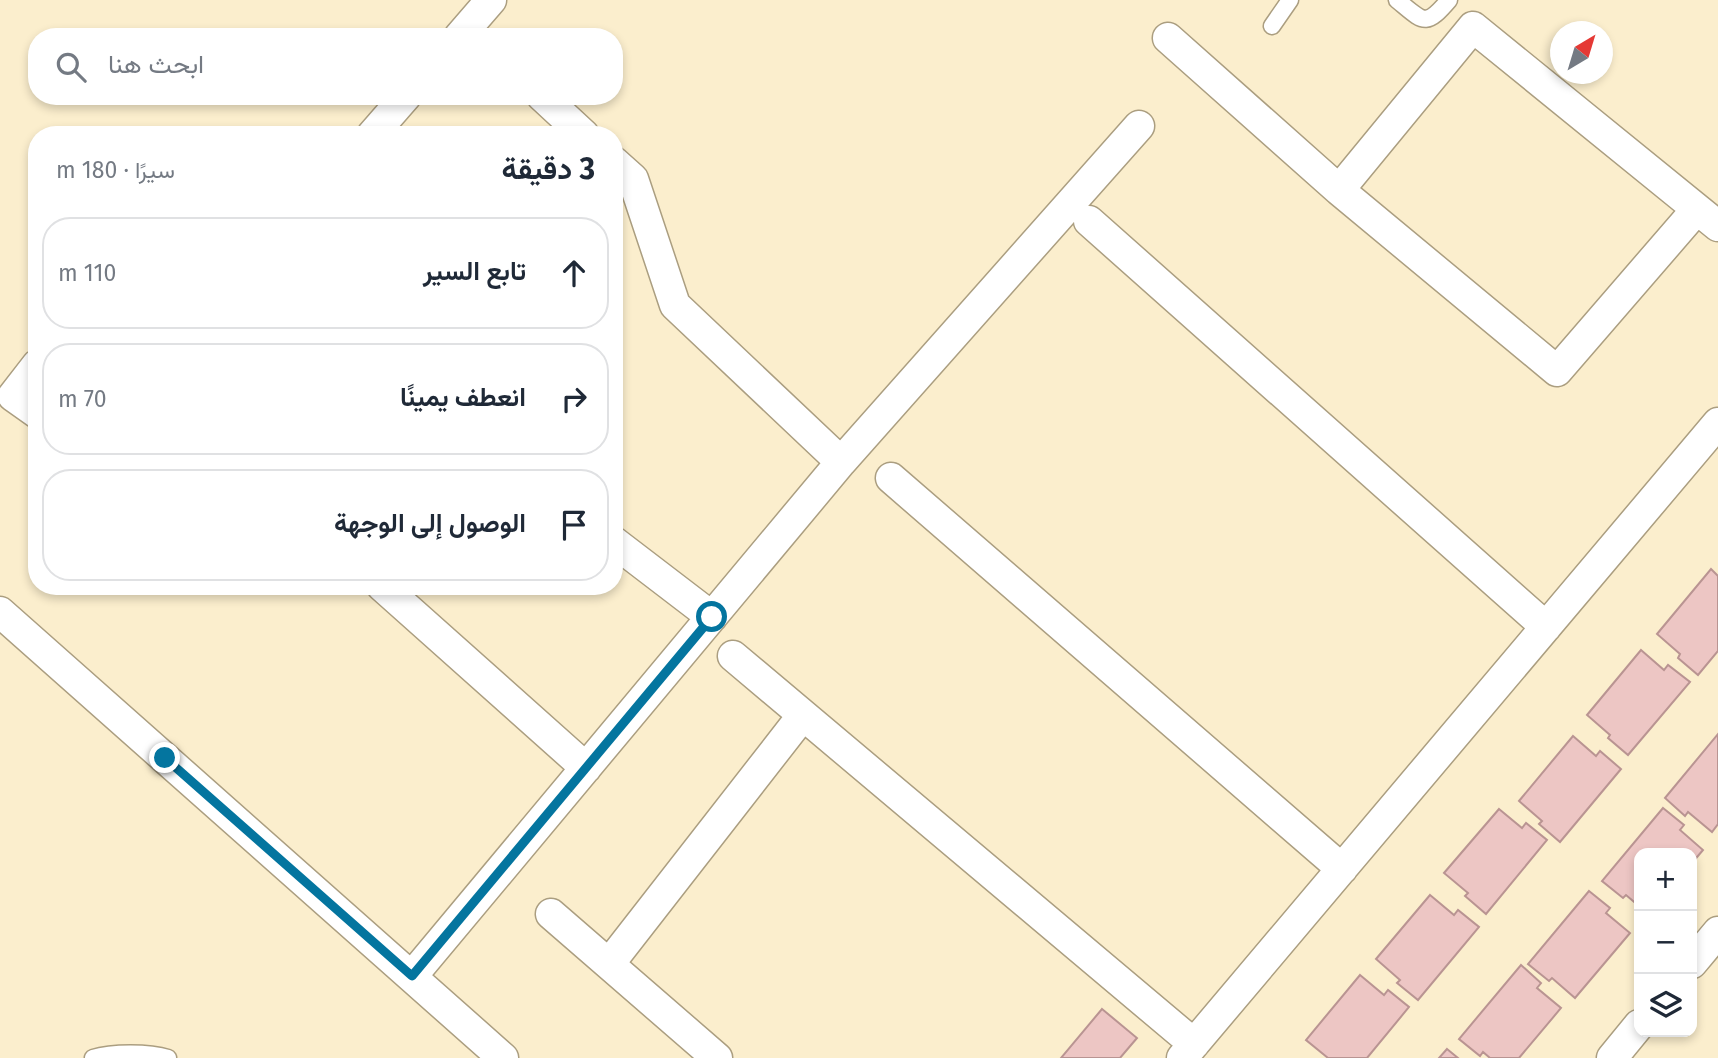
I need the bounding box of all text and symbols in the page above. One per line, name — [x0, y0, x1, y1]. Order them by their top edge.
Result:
north arrow — [1550, 21, 1613, 84]
search box — [28, 28, 623, 105]
icon: search — [52, 48, 90, 86]
text: ابحث هنا — [108, 49, 204, 80]
text: 3 دقيقة — [502, 151, 595, 187]
text: سيرًا · 180 m — [56, 156, 175, 184]
icon: ahead — [555, 254, 593, 292]
text: تابع السير — [423, 256, 526, 287]
text: 110 m — [58, 259, 116, 287]
icon: right — [555, 380, 593, 418]
text: انعطف يمينًا — [400, 382, 526, 413]
text: 70 m — [58, 385, 107, 413]
icon: arrive — [555, 506, 593, 544]
text: الوصول إلى الوجهة — [334, 508, 526, 539]
route start — [696, 601, 727, 632]
route end — [149, 742, 180, 773]
map controls — [1634, 848, 1697, 1037]
button: + — [1634, 848, 1697, 911]
button: − — [1634, 911, 1697, 974]
button: layers — [1634, 974, 1697, 1037]

